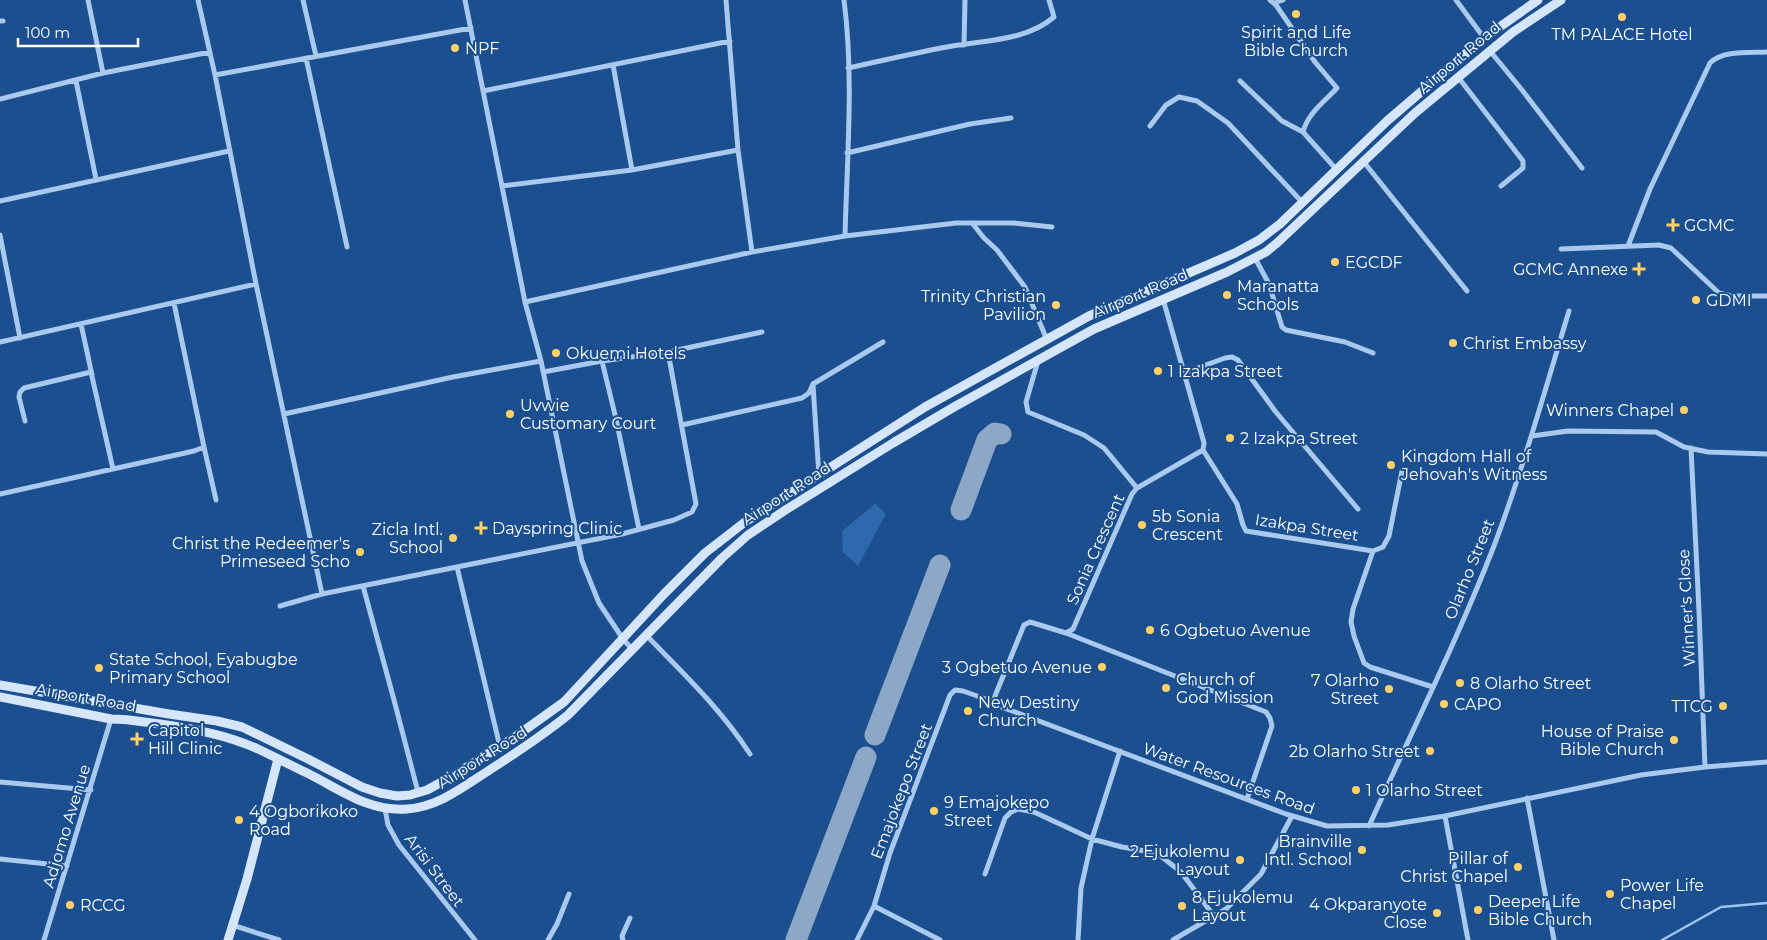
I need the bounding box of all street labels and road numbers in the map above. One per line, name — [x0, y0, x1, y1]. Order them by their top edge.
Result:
street label: Airport Road — [1414, 17, 1505, 97]
street label: Airport Road — [1089, 265, 1191, 322]
street label: Airport Road — [738, 458, 834, 529]
street label: Sonia Crescent — [1062, 490, 1129, 608]
street label: Izakpa Street — [1254, 510, 1361, 545]
street label: Olarho Street — [1441, 516, 1498, 622]
street label: Winner's Close — [1674, 549, 1699, 667]
street label: Airport Road — [34, 679, 138, 716]
street label: Emajokepo Street — [867, 720, 936, 862]
street label: Airport Road — [434, 722, 531, 793]
street label: Water Resources Road — [1140, 739, 1317, 818]
street label: Adjomo Avenue — [39, 762, 94, 890]
street label: Arisi Street — [401, 830, 469, 911]

